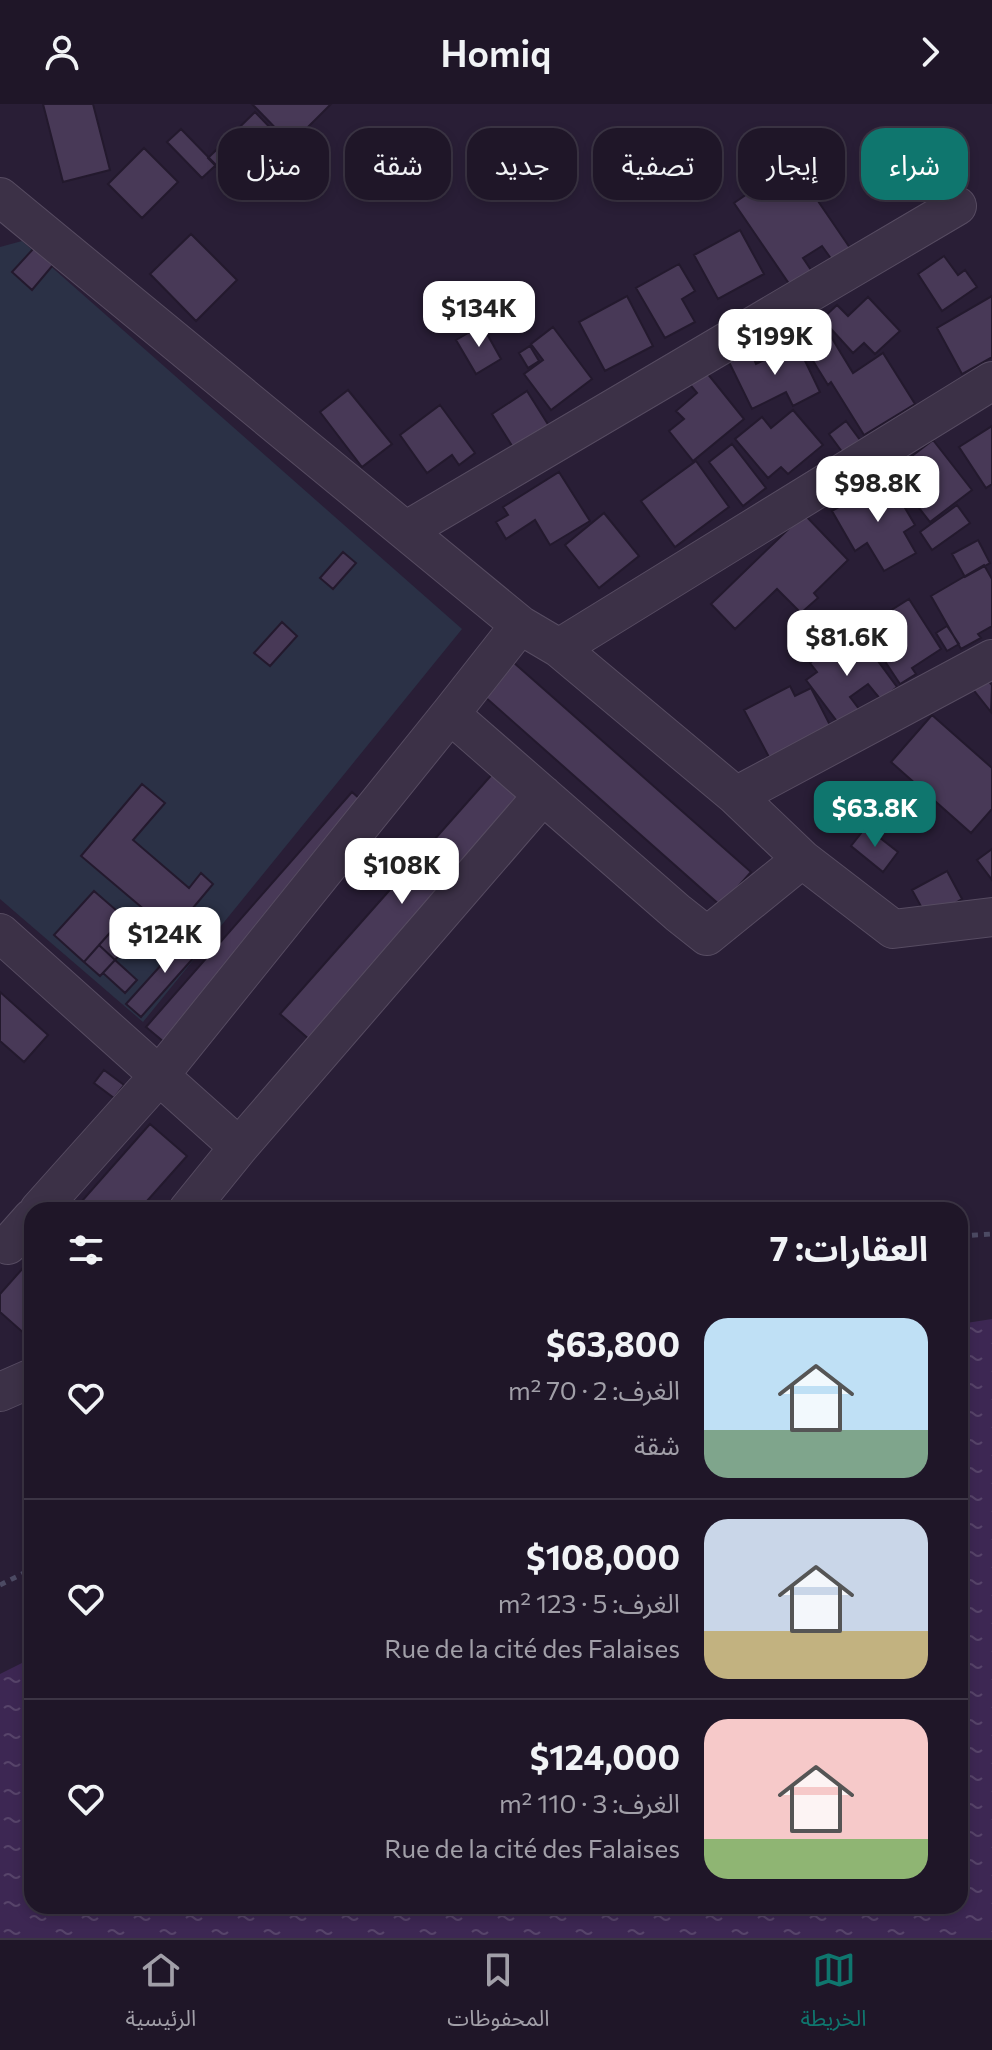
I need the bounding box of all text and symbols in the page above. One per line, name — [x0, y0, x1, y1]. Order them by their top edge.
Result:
icon: person — [40, 30, 84, 74]
text: Homiq — [441, 30, 551, 74]
icon: forward — [908, 30, 952, 74]
chip: منزل — [218, 128, 329, 200]
chip: شقة — [345, 128, 451, 200]
chip: جديد — [467, 128, 577, 200]
chip: تصفية — [593, 128, 722, 200]
chip: إيجار — [738, 128, 845, 200]
chip: شراء — [861, 128, 968, 200]
pin: $134K — [423, 281, 535, 349]
text: $134K — [441, 291, 517, 322]
pin: $199K — [719, 309, 831, 377]
text: $199K — [737, 319, 813, 350]
pin: $98.8K — [813, 456, 943, 524]
text: $98.8K — [834, 466, 922, 497]
pin: $81.6K — [782, 610, 912, 678]
text: $81.6K — [805, 620, 889, 651]
pin: $63.8K — [810, 781, 940, 849]
text: $63.8K — [832, 791, 918, 822]
pin: $108K — [346, 838, 458, 906]
text: $108K — [363, 848, 441, 879]
pin: $124K — [109, 907, 221, 975]
text: $124K — [127, 917, 203, 948]
text: العقارات: 7 — [770, 1226, 928, 1268]
icon: filters — [64, 1228, 108, 1272]
text: $63,800 — [546, 1322, 680, 1364]
icon: home — [768, 1350, 864, 1446]
text: الغرف: 2 · 70 m² — [508, 1374, 680, 1405]
icon: heart — [64, 1376, 108, 1420]
text: شقة — [634, 1429, 680, 1460]
text: $108,000 — [526, 1535, 680, 1577]
icon: home — [768, 1551, 864, 1647]
icon: heart — [64, 1577, 108, 1621]
text: الغرف: 5 · 123 m² — [498, 1587, 680, 1618]
text: Rue de la cité des Falaises — [384, 1632, 680, 1663]
text: $124,000 — [530, 1735, 680, 1777]
icon: home — [768, 1751, 864, 1847]
icon: heart — [64, 1777, 108, 1821]
text: الغرف: 3 · 110 m² — [499, 1787, 680, 1818]
text: Rue de la cité des Falaises — [384, 1832, 680, 1863]
tab: الرئيسية — [126, 1948, 196, 2042]
tab: المحفوظات — [447, 1948, 549, 2042]
tab: الخريطة — [801, 1948, 866, 2042]

